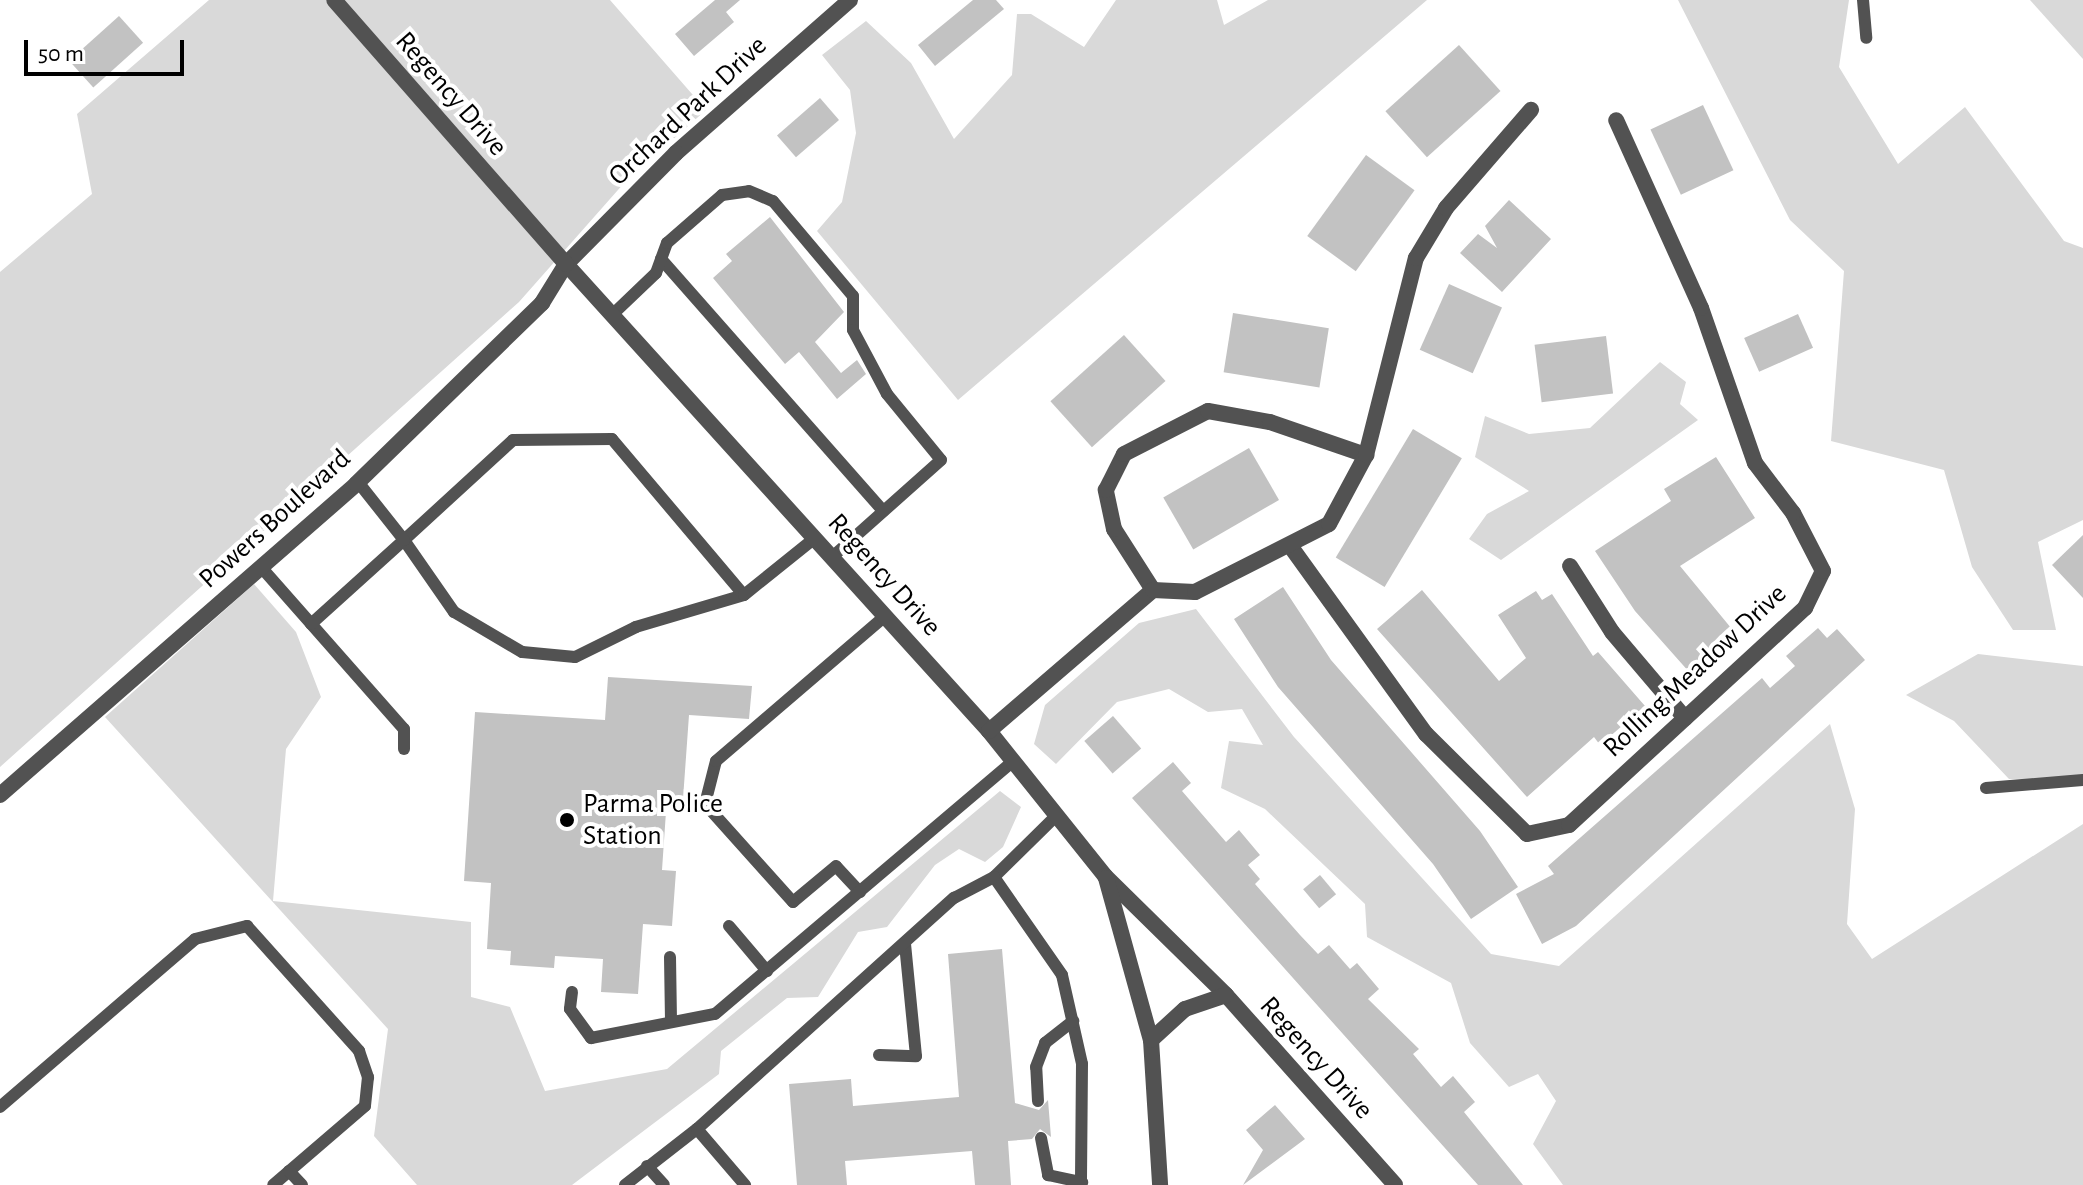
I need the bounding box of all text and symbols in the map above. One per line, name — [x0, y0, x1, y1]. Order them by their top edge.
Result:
scale bar — [28, 24, 188, 74]
street label: Regency Drive — [388, 25, 514, 163]
street label: Orchard Park Drive — [602, 29, 774, 193]
text: 50 m — [38, 42, 84, 66]
street label: Powers Boulevard — [192, 442, 358, 596]
street label: Regency Drive — [820, 507, 948, 643]
street label: Rolling Meadow Drive — [1596, 577, 1794, 765]
place label: Parma Police Station — [583, 787, 723, 853]
marker: Parma Police Station — [558, 811, 576, 829]
street label: Regency Drive — [1252, 990, 1380, 1126]

